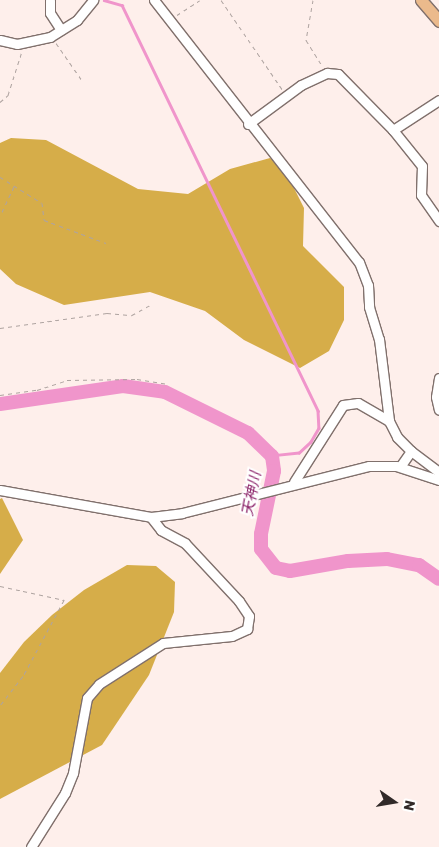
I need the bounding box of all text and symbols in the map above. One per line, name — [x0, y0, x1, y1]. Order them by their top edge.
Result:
water label: 天神川 — [239, 470, 265, 518]
north arrow — [369, 777, 419, 827]
text: N — [400, 799, 419, 812]

